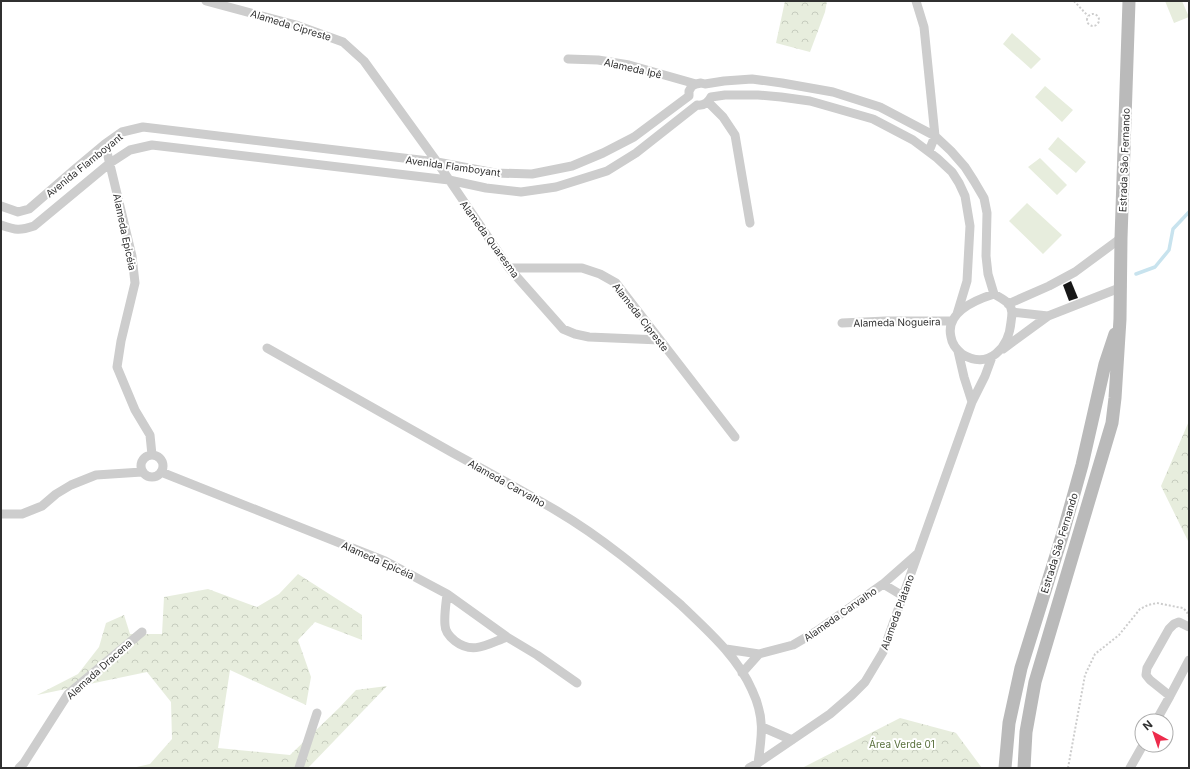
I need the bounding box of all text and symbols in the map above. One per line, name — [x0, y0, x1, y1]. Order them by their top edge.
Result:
street label: Alameda Cipreste — [249, 7, 333, 43]
street label: Alameda Ipê — [603, 56, 663, 80]
street label: Estrada São Fernando — [1116, 108, 1132, 212]
street label: Avenida Flamboyant — [43, 130, 125, 200]
street label: Avenida Flamboyant — [405, 153, 502, 179]
street label: Alameda Epicéia — [111, 192, 139, 272]
street label: Alameda Quaresma — [458, 198, 522, 280]
street label: Alameda Cipreste — [611, 280, 672, 354]
street label: Alameda Nogueira — [853, 315, 941, 329]
street label: Alameda Carvalho — [466, 457, 548, 509]
street label: Estrada São Fernando — [1038, 491, 1080, 595]
street label: Alameda Epicéia — [340, 539, 416, 581]
street label: Alameda Plátano — [878, 573, 916, 651]
street label: Alameda Carvalho — [801, 584, 879, 644]
street label: Alemada Dracena — [64, 637, 134, 701]
north arrow — [1134, 713, 1174, 753]
text: N — [1140, 717, 1155, 733]
park label: Área Verde 01 — [869, 737, 935, 750]

